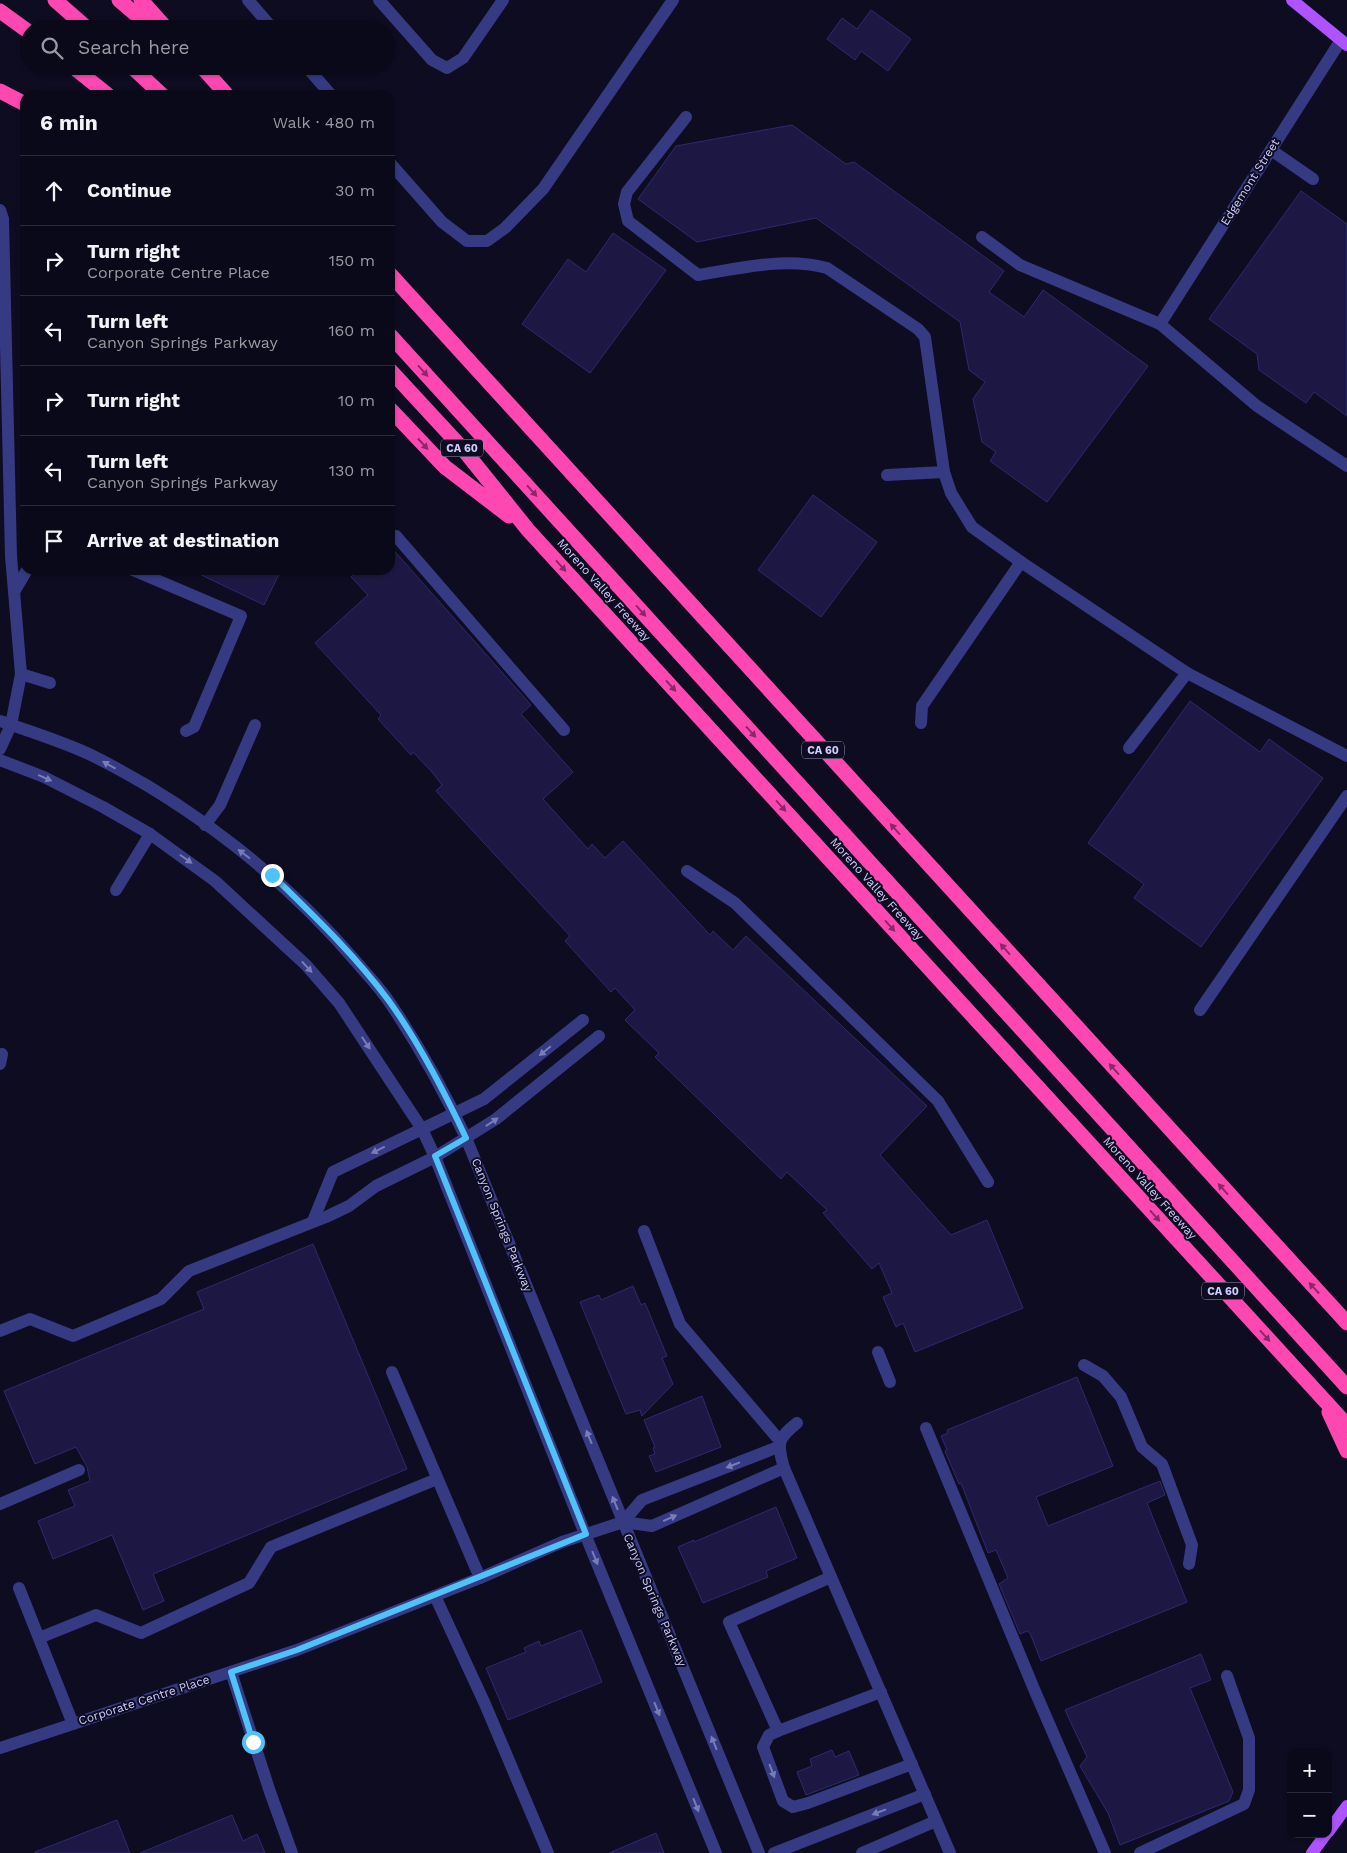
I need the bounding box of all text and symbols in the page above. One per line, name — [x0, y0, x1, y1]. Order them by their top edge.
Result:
search box — [20, 20, 395, 75]
icon: search — [38, 34, 66, 62]
text: Search here — [78, 36, 189, 59]
text: 6 min — [40, 110, 98, 135]
text: Walk · 480 m — [273, 113, 375, 132]
street label: Edgemont Street — [1218, 136, 1282, 228]
icon: ahead — [40, 177, 68, 205]
text: Continue — [87, 179, 171, 202]
text: 30 m — [335, 181, 375, 200]
text: Turn right — [87, 240, 180, 263]
icon: right — [40, 247, 68, 275]
text: 150 m — [329, 251, 375, 270]
text: Corporate Centre Place — [87, 263, 270, 282]
text: Turn left — [87, 310, 168, 333]
icon: left — [40, 317, 68, 345]
text: 160 m — [328, 321, 375, 340]
text: Canyon Springs Parkway — [87, 333, 278, 352]
one-way arrow — [417, 364, 429, 376]
icon: right — [40, 387, 68, 415]
text: Turn right — [87, 389, 180, 412]
text: 10 m — [338, 391, 375, 410]
one-way arrow — [417, 438, 429, 450]
road number: CA 60 — [441, 439, 483, 456]
text: Turn left — [87, 450, 168, 473]
icon: left — [40, 457, 68, 485]
text: 130 m — [329, 461, 375, 480]
text: Canyon Springs Parkway — [87, 473, 278, 492]
one-way arrow — [526, 485, 538, 497]
icon: arrive — [40, 527, 68, 555]
text: Arrive at destination — [87, 529, 279, 552]
street label: Moreno Valley Freeway — [554, 536, 654, 645]
one-way arrow — [555, 560, 567, 572]
one-way arrow — [636, 605, 647, 618]
one-way arrow — [665, 680, 677, 692]
one-way arrow — [745, 725, 757, 737]
road number: CA 60 — [802, 742, 844, 758]
one-way arrow — [101, 761, 116, 769]
one-way arrow — [38, 774, 52, 782]
one-way arrow — [775, 800, 786, 813]
one-way arrow — [889, 823, 901, 835]
street label: Moreno Valley Freeway — [827, 835, 927, 944]
one-way arrow — [238, 849, 251, 860]
one-way arrow — [179, 854, 192, 864]
route end — [261, 864, 284, 887]
one-way arrow — [884, 920, 896, 932]
one-way arrow — [999, 942, 1010, 955]
one-way arrow — [301, 960, 313, 972]
one-way arrow — [361, 1036, 371, 1050]
one-way arrow — [539, 1045, 552, 1056]
one-way arrow — [1108, 1063, 1120, 1075]
one-way arrow — [485, 1117, 498, 1127]
street label: Moreno Valley Freeway — [1100, 1134, 1200, 1243]
one-way arrow — [371, 1146, 385, 1154]
street label: Canyon Springs Parkway — [469, 1156, 536, 1295]
one-way arrow — [1217, 1184, 1229, 1196]
one-way arrow — [1149, 1210, 1161, 1222]
road number: CA 60 — [1202, 1282, 1244, 1300]
one-way arrow — [1308, 1282, 1320, 1294]
one-way arrow — [1259, 1330, 1270, 1342]
one-way arrow — [584, 1430, 592, 1444]
one-way arrow — [725, 1461, 740, 1469]
one-way arrow — [611, 1496, 619, 1510]
one-way arrow — [662, 1514, 677, 1522]
street label: Canyon Springs Parkway — [621, 1531, 690, 1669]
one-way arrow — [592, 1551, 600, 1565]
street label: Corporate Centre Place — [77, 1672, 211, 1728]
one-way arrow — [653, 1702, 661, 1716]
route start — [242, 1731, 265, 1754]
one-way arrow — [710, 1736, 718, 1750]
map controls — [1287, 1748, 1332, 1838]
button: + — [1287, 1748, 1332, 1793]
one-way arrow — [768, 1764, 776, 1779]
button: − — [1287, 1793, 1332, 1838]
one-way arrow — [693, 1798, 701, 1812]
one-way arrow — [872, 1809, 887, 1816]

